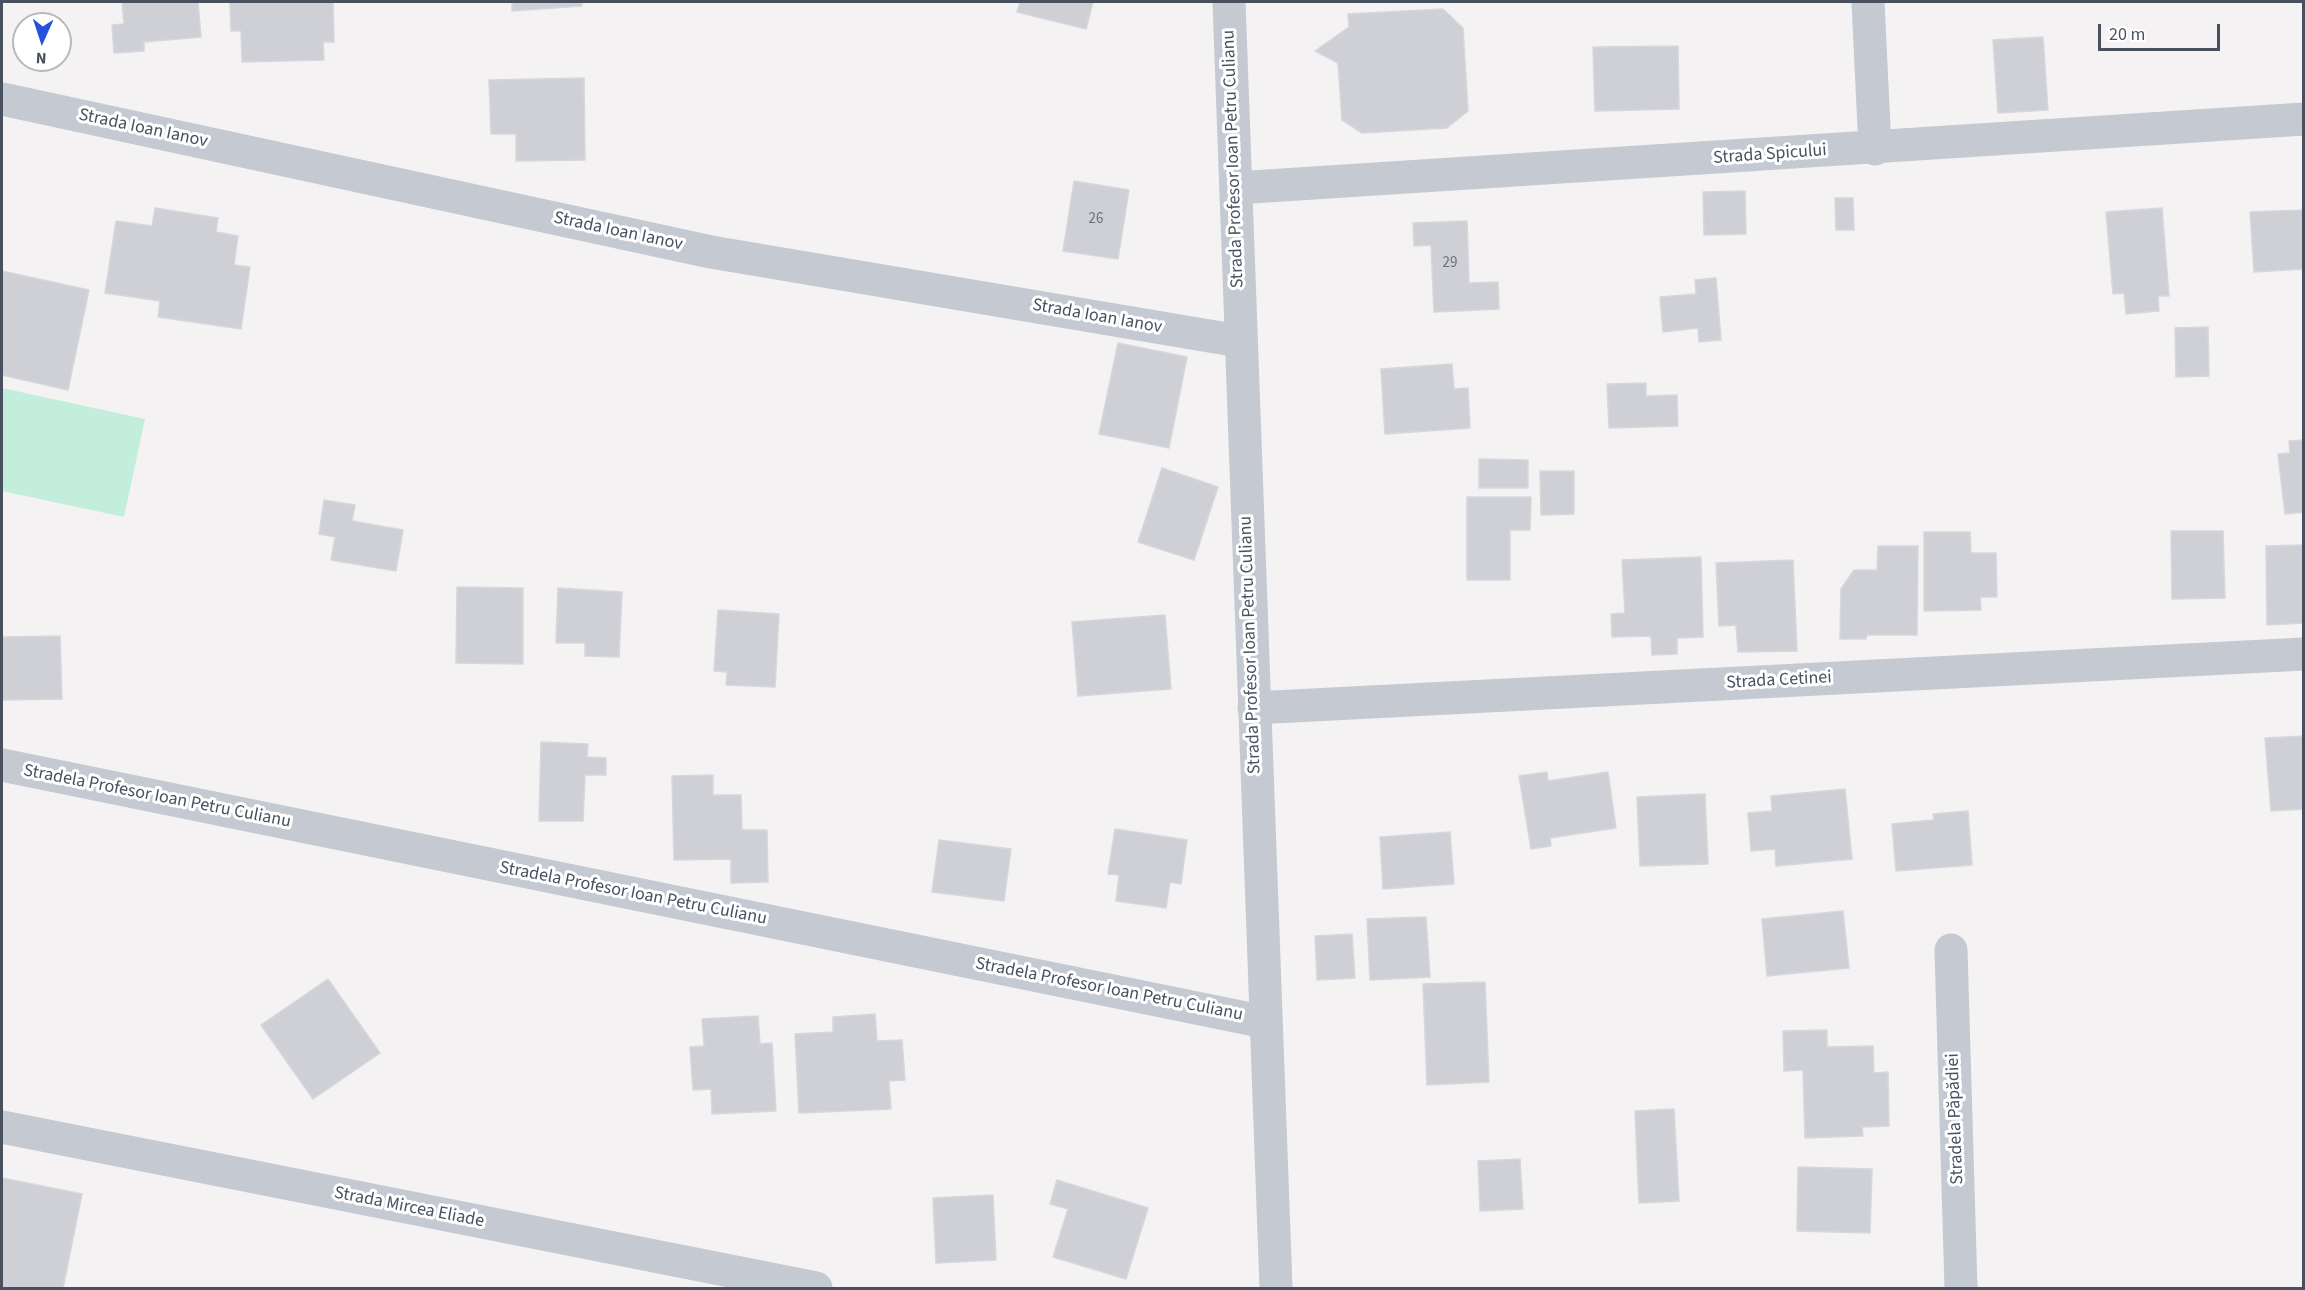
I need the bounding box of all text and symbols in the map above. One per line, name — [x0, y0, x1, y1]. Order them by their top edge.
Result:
north arrow — [12, 12, 72, 72]
scale bar — [2101, 12, 2222, 50]
text: 20 m — [2109, 22, 2145, 47]
street label: Strada Profesor Ioan Petru Culianu — [1219, 29, 1249, 289]
text: N — [35, 47, 47, 69]
street label: Strada Ioan Ianov — [77, 105, 209, 153]
street label: Strada Spicului — [1713, 140, 1827, 170]
street label: Strada Ioan Ianov — [552, 208, 684, 256]
house number: 26 — [1089, 211, 1103, 229]
house number: 29 — [1443, 255, 1457, 273]
street label: Strada Ioan Ianov — [1030, 295, 1164, 339]
street label: Strada Profesor Ioan Petru Culianu — [1236, 515, 1266, 775]
street label: Strada Cetinei — [1726, 667, 1832, 695]
street label: Stradela Profesor Ioan Petru Culianu — [21, 760, 293, 834]
street label: Stradela Profesor Ioan Petru Culianu — [497, 857, 769, 931]
street label: Stradela Profesor Ioan Petru Culianu — [973, 953, 1245, 1027]
street label: Stradela Păpădiei — [1943, 1053, 1969, 1185]
street label: Strada Mircea Eliade — [332, 1183, 486, 1233]

